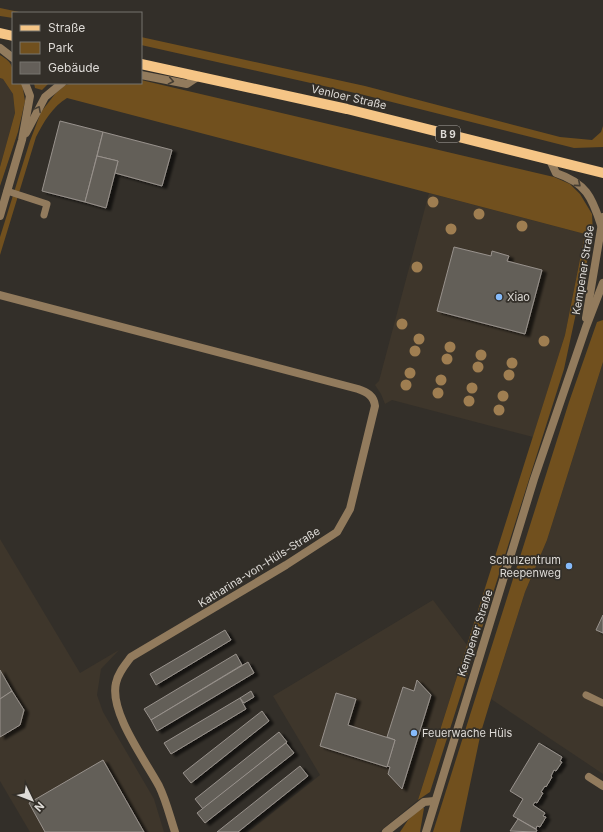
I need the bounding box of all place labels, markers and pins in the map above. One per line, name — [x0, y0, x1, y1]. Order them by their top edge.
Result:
place label: Xiao — [507, 290, 530, 304]
marker: Xiao — [494, 292, 504, 302]
place label: Schulzentrum Reepenweg — [489, 553, 561, 580]
marker: Schulzentrum Reepenweg — [564, 561, 574, 571]
place label: Feuerwache Hüls — [422, 726, 512, 740]
marker: Feuerwache Hüls — [409, 728, 419, 738]

